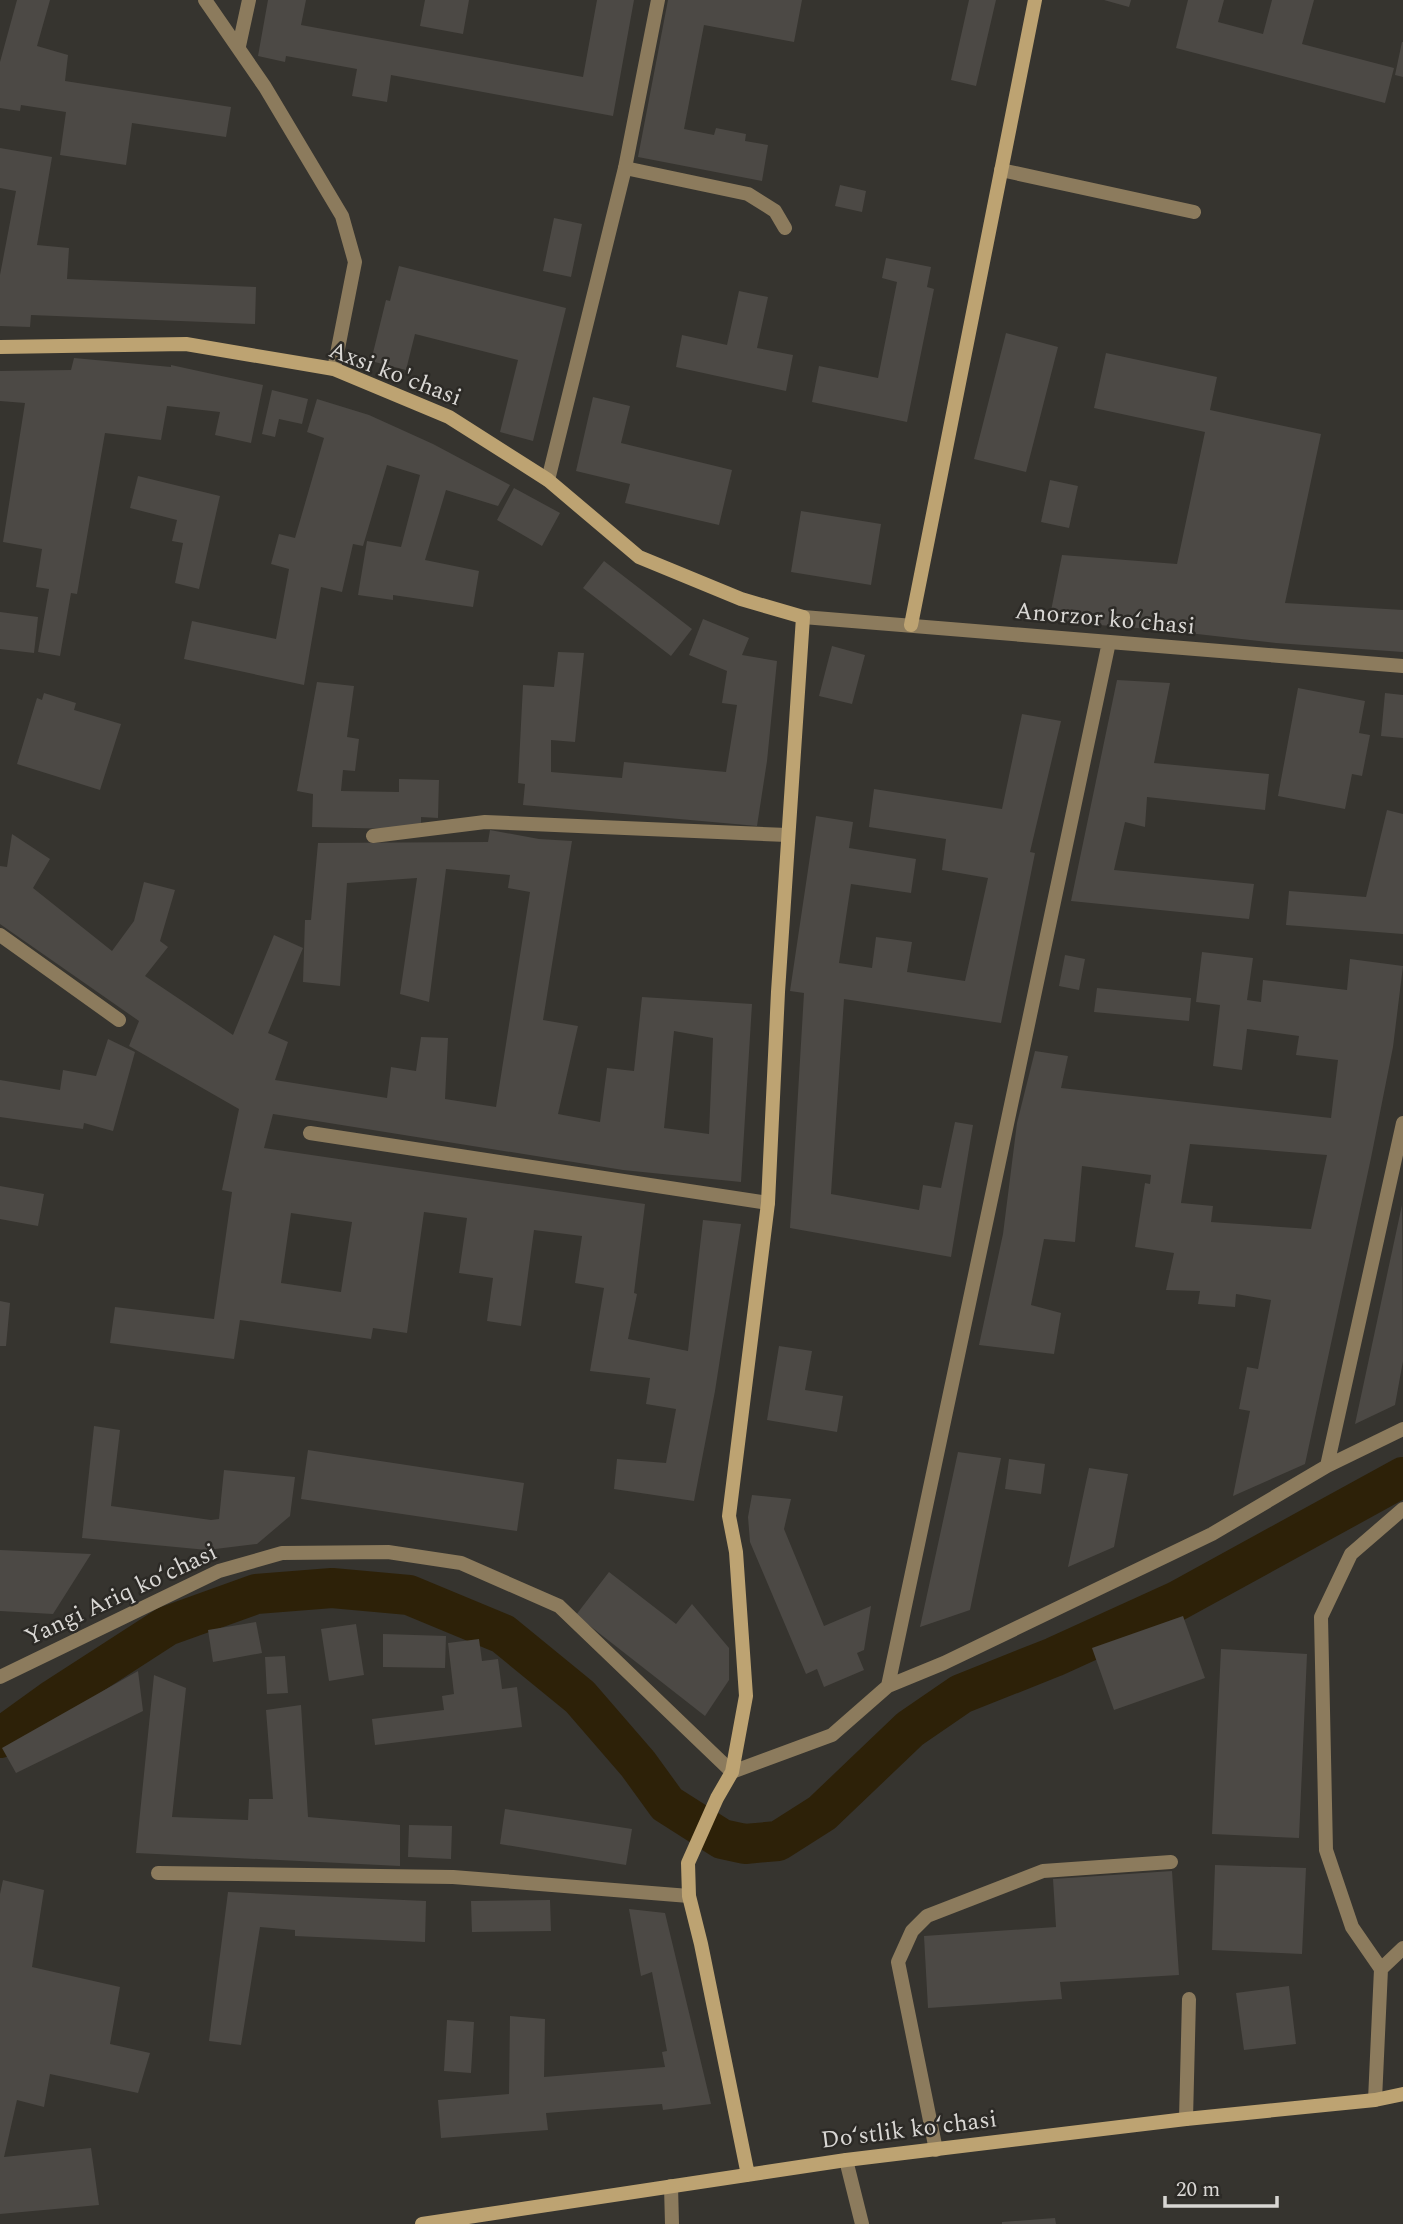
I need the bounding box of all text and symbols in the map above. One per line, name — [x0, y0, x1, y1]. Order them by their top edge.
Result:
street label: Axsi ko'chasi — [323, 332, 467, 416]
street label: Anorzor koʻchasi — [1013, 593, 1197, 645]
street label: Yangi Ariq koʻchasi — [19, 1535, 223, 1655]
street label: Doʻstlik koʻchasi — [819, 2101, 999, 2159]
scale bar — [1165, 2164, 1277, 2208]
text: 20 m — [1176, 2174, 1220, 2206]

